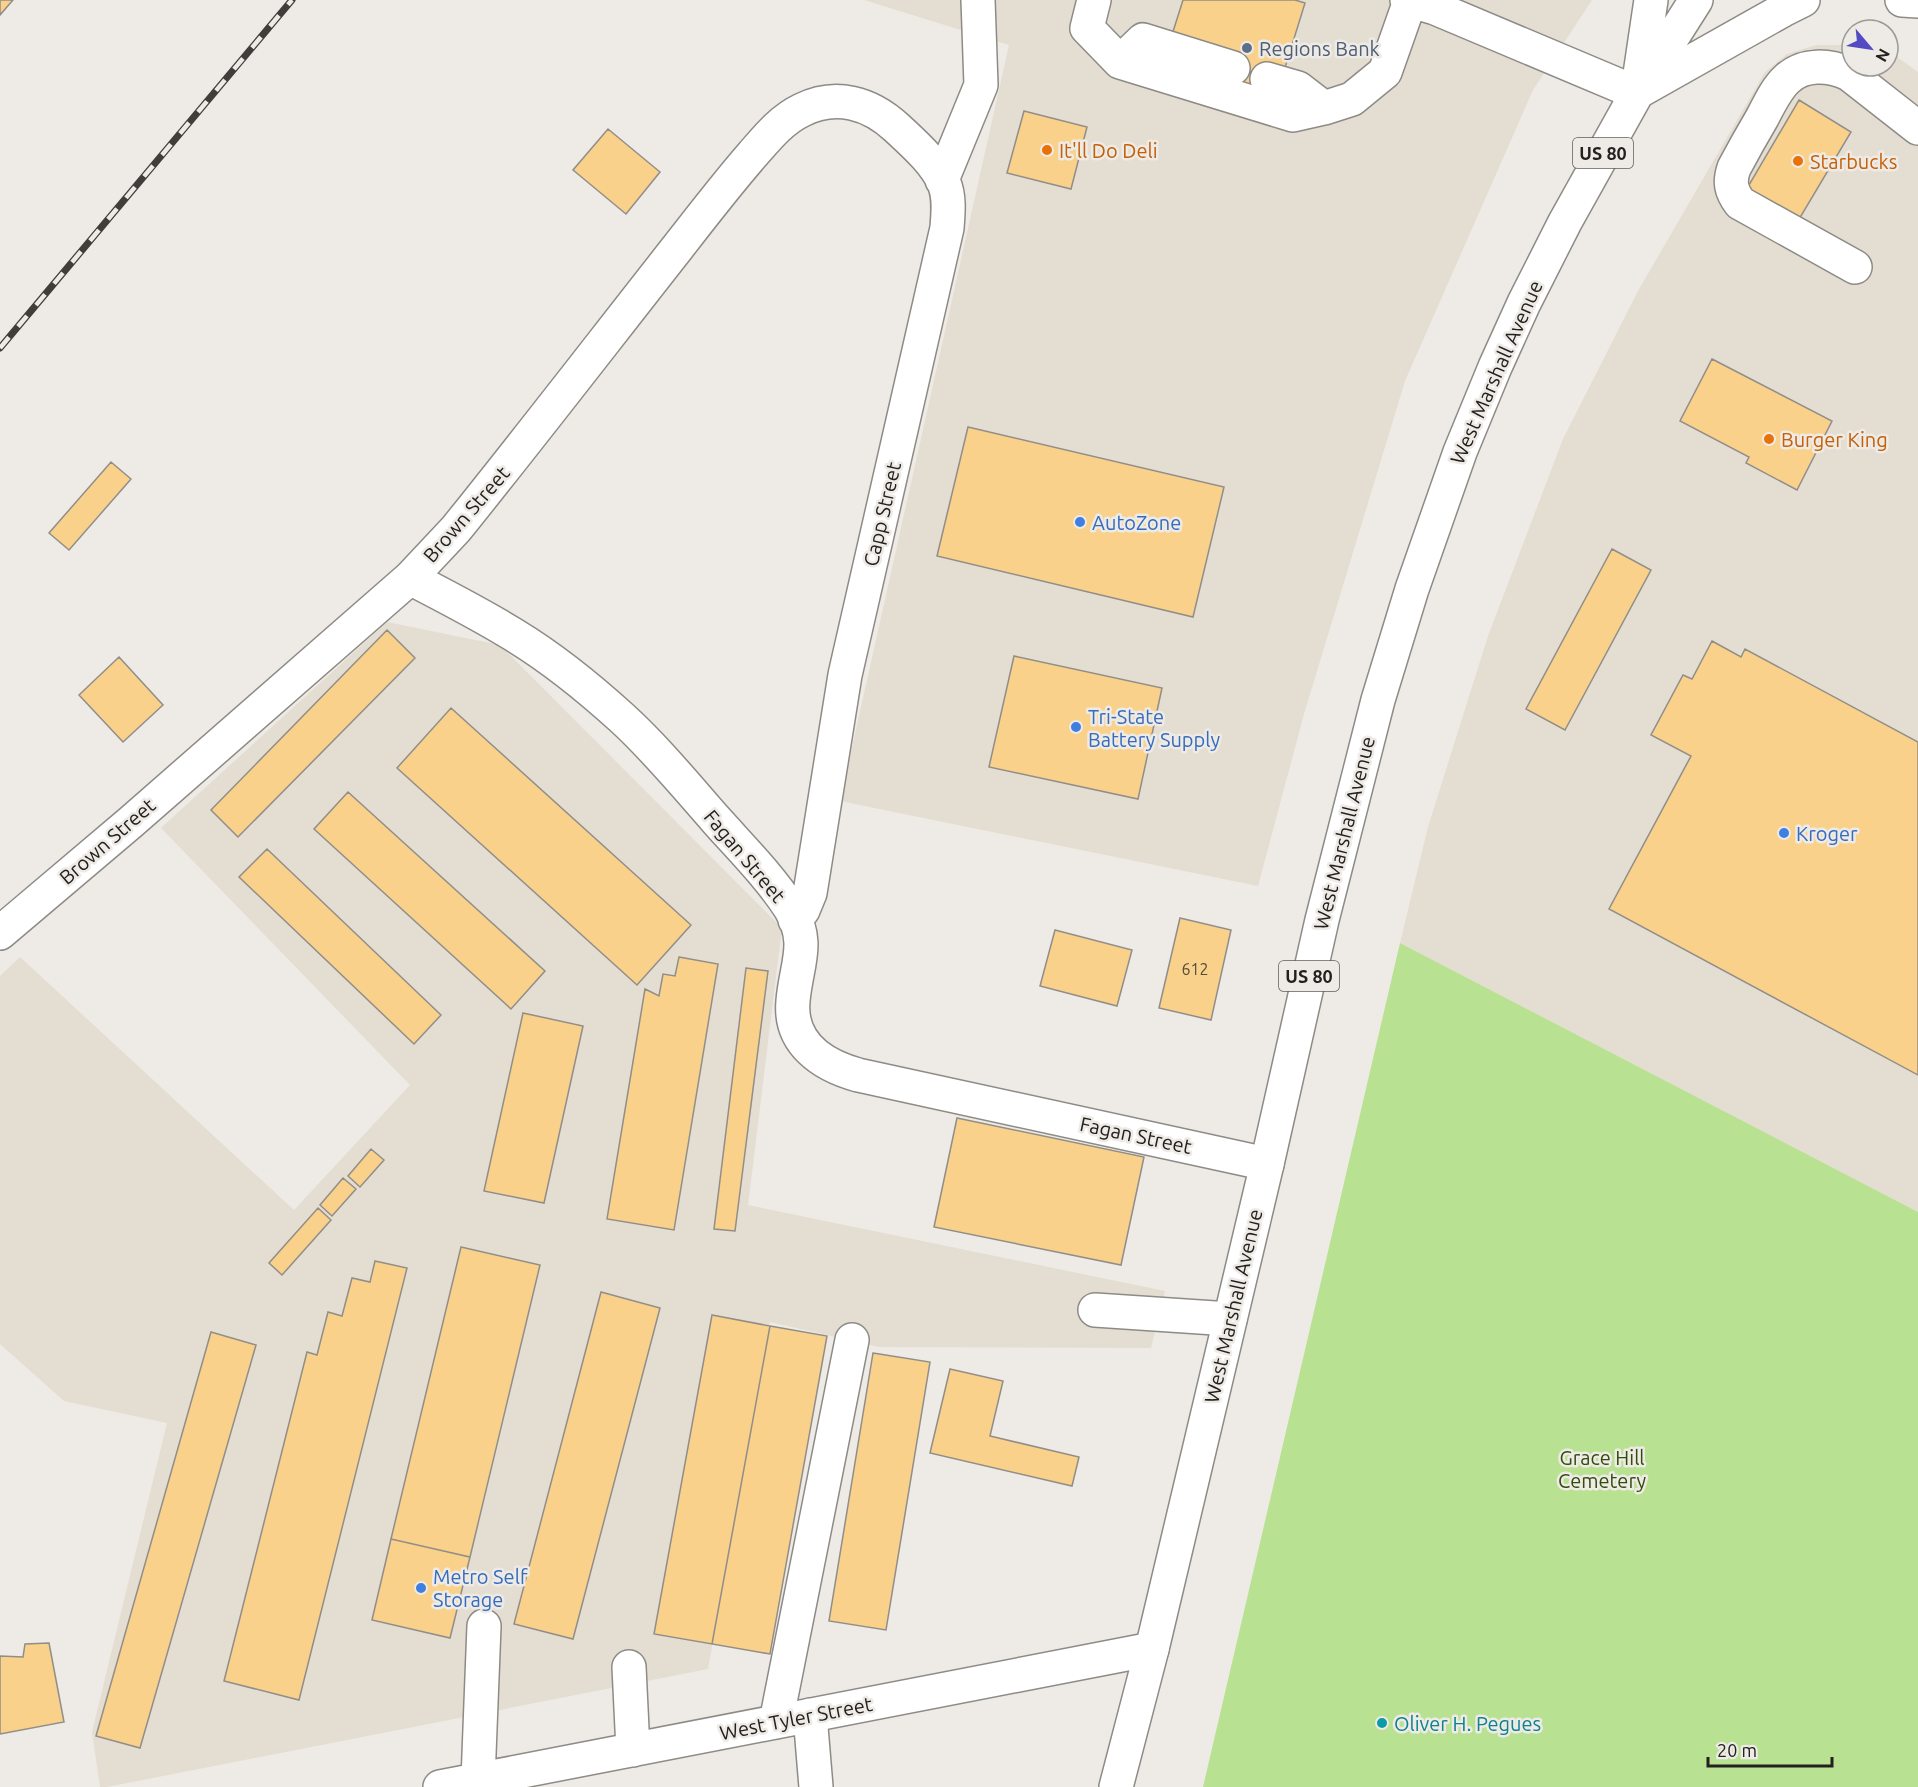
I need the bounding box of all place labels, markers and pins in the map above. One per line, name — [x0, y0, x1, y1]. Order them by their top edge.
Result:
place label: Regions Bank — [1259, 37, 1380, 60]
marker: Regions Bank — [1240, 41, 1254, 55]
place label: It'll Do Deli — [1059, 139, 1158, 162]
marker: It'll Do Deli — [1040, 143, 1054, 157]
place label: Starbucks — [1810, 150, 1897, 173]
marker: Starbucks — [1791, 154, 1805, 168]
place label: Burger King — [1781, 428, 1888, 451]
marker: Burger King — [1762, 432, 1776, 446]
place label: AutoZone — [1092, 511, 1181, 534]
marker: AutoZone — [1073, 515, 1087, 529]
place label: Tri-State Battery Supply — [1088, 705, 1220, 751]
marker: Tri-State Battery Supply — [1069, 720, 1083, 734]
place label: Kroger — [1796, 822, 1858, 845]
marker: Kroger — [1777, 826, 1791, 840]
place label: Metro Self Storage — [433, 1565, 528, 1611]
marker: Metro Self Storage — [414, 1581, 428, 1595]
place label: Oliver H. Pegues — [1394, 1712, 1541, 1735]
marker: Oliver H. Pegues — [1375, 1716, 1389, 1730]

